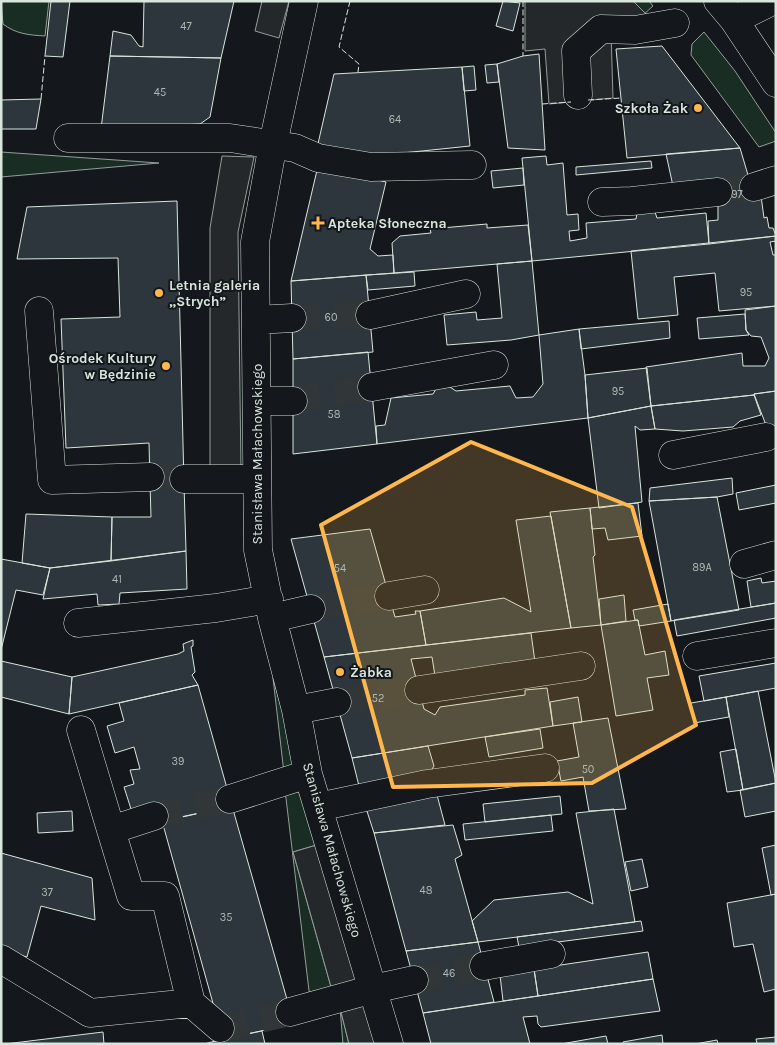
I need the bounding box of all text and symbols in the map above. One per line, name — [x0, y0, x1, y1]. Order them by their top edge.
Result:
house number: 47 — [180, 20, 192, 33]
house number: 45 — [154, 86, 166, 99]
place label: Szkoła Żak — [615, 100, 689, 117]
marker: Szkoła Żak — [692, 102, 704, 114]
house number: 64 — [389, 113, 401, 126]
house number: 97 — [731, 188, 743, 201]
place label: Apteka Słoneczna — [328, 215, 447, 232]
marker: Apteka Słoneczna — [312, 217, 324, 229]
place label: Letnia galeria „Strych” — [169, 277, 260, 310]
house number: 95 — [740, 286, 752, 299]
marker: Letnia galeria „Strych” — [153, 287, 165, 299]
house number: 60 — [325, 311, 337, 324]
place label: Ośrodek Kultury w Będzinie — [49, 350, 156, 383]
marker: Ośrodek Kultury w Będzinie — [160, 360, 172, 372]
street label: Stanisława Małachowskiego — [249, 363, 266, 545]
house number: 95 — [612, 385, 624, 398]
house number: 58 — [328, 408, 341, 421]
house number: 89A — [692, 561, 712, 574]
house number: 54 — [334, 562, 346, 575]
house number: 41 — [112, 573, 122, 586]
place label: Żabka — [350, 664, 392, 681]
marker: Żabka — [334, 666, 346, 678]
house number: 52 — [372, 692, 384, 705]
house number: 39 — [172, 755, 184, 768]
street label: Stanisława Małachowskiego — [299, 761, 365, 939]
house number: 50 — [582, 763, 594, 776]
house number: 48 — [420, 884, 433, 897]
house number: 37 — [41, 886, 53, 899]
house number: 35 — [220, 911, 232, 924]
house number: 46 — [443, 967, 455, 980]

